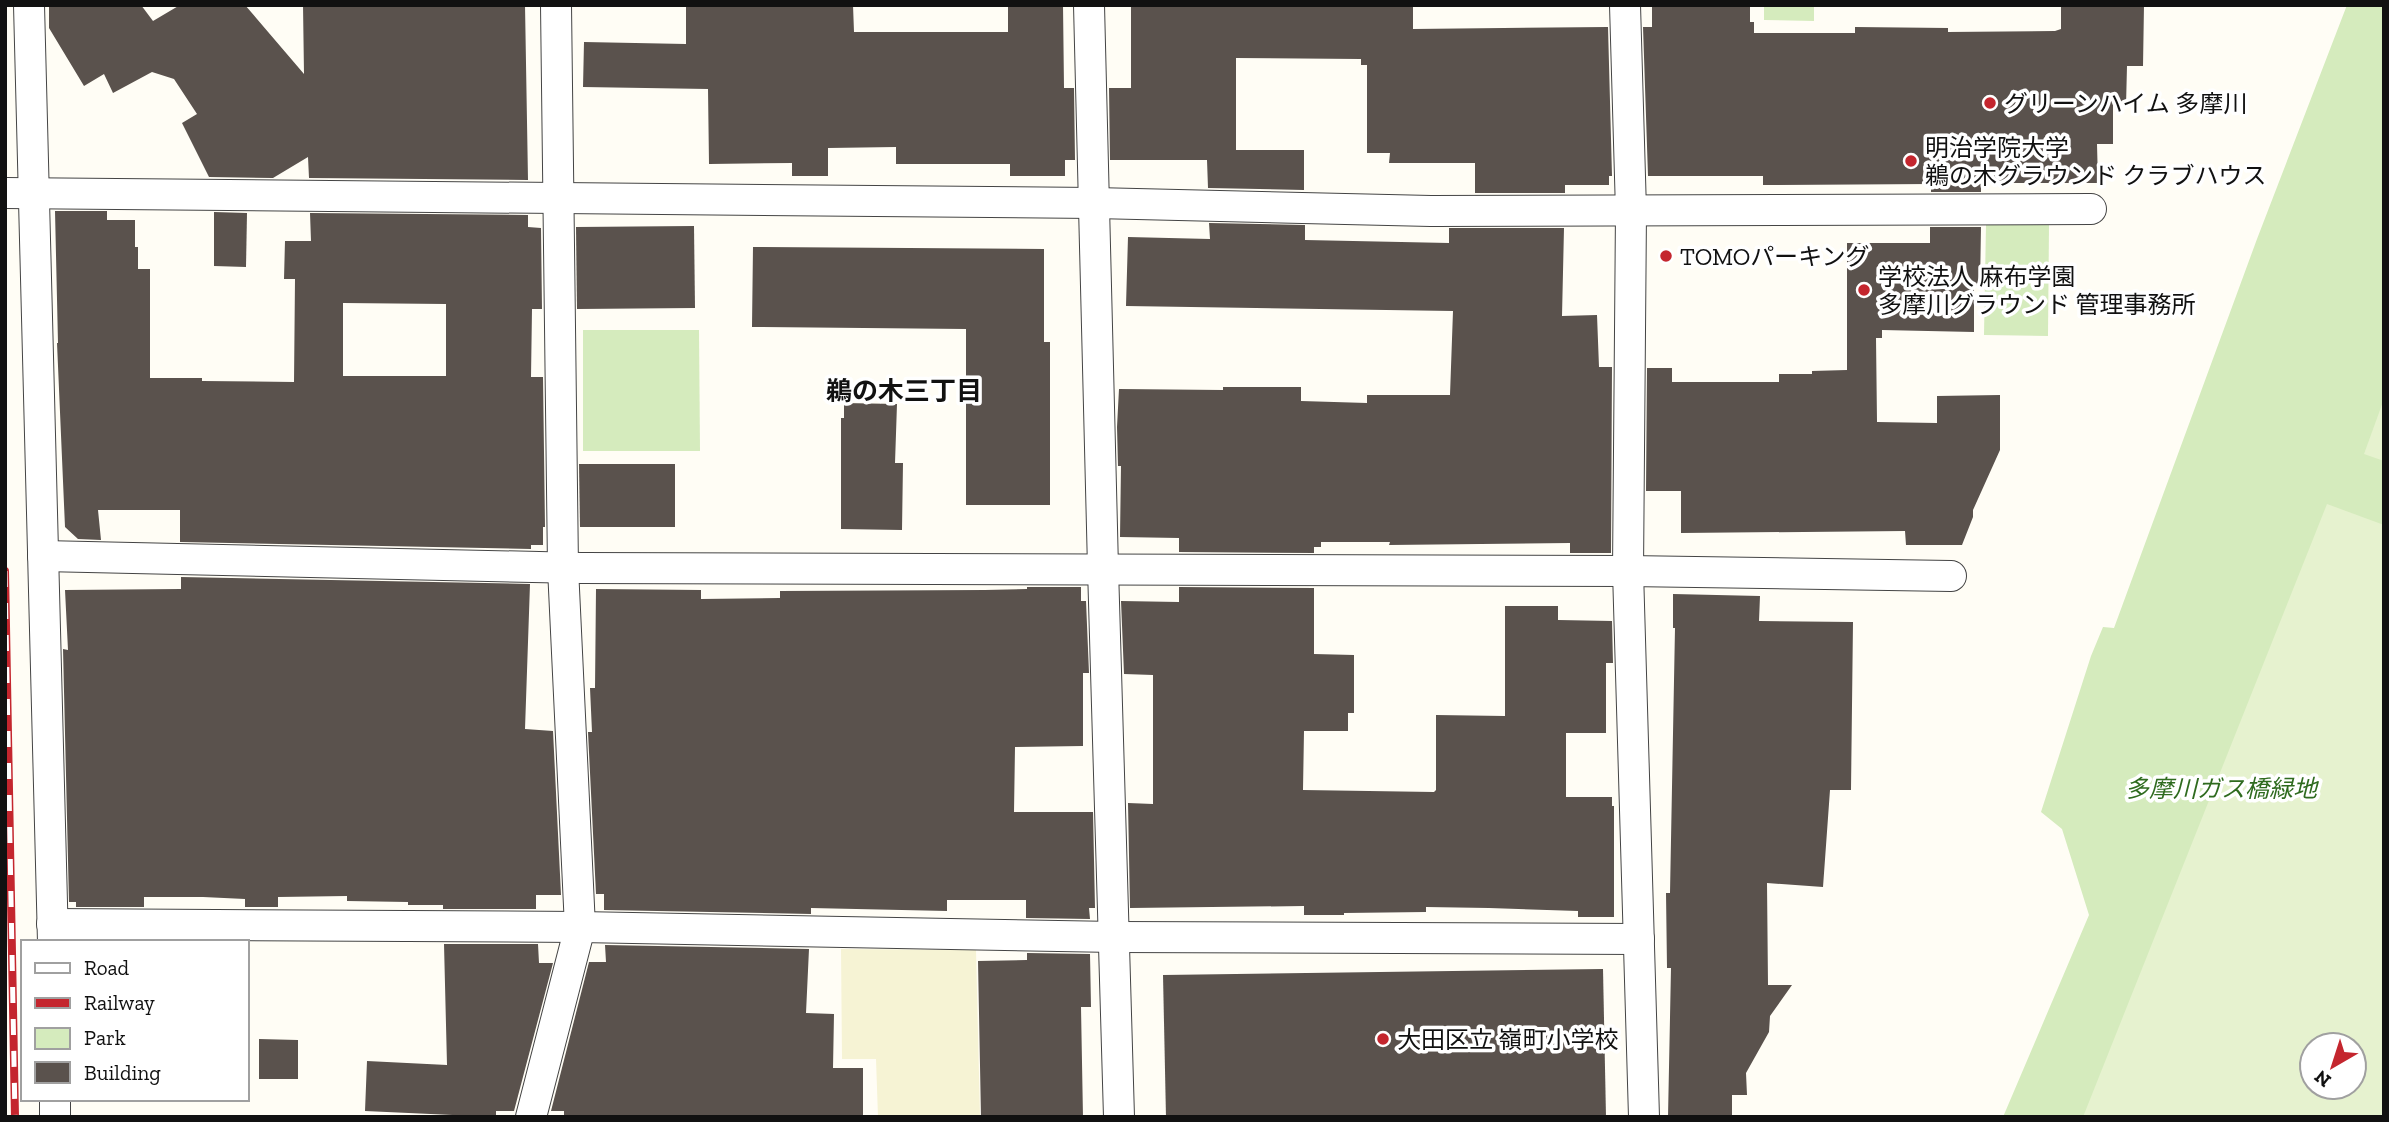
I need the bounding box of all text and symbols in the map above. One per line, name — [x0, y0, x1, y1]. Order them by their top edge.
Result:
place label: グリーンハイム 多摩川 — [2004, 89, 2247, 118]
marker: グリーンハイム 多摩川 — [1982, 95, 1998, 111]
place label: 明治学院大学 鵜の木グラウンド クラブハウス — [1925, 133, 2266, 190]
marker: 明治学院大学 鵜の木グラウンド クラブハウス — [1903, 153, 1919, 169]
place label: TOMOパーキング — [1680, 242, 1870, 271]
marker: TOMOパーキング — [1658, 248, 1674, 264]
place label: 学校法人 麻布学園 多摩川グラウンド 管理事務所 — [1878, 262, 2195, 319]
marker: 学校法人 麻布学園 多摩川グラウンド 管理事務所 — [1856, 282, 1872, 298]
district label: 鵜の木三丁目 — [826, 375, 982, 407]
park label: 多摩川ガス橋緑地 — [2125, 774, 2320, 803]
legend — [21, 940, 248, 1101]
text: Road — [84, 955, 130, 980]
text: Railway — [84, 990, 155, 1015]
text: Park — [84, 1025, 126, 1050]
place label: 大田区立 嶺町小学校 — [1397, 1025, 1618, 1054]
marker: 大田区立 嶺町小学校 — [1375, 1031, 1391, 1047]
north arrow — [2298, 1031, 2368, 1101]
text: Building — [84, 1060, 161, 1085]
text: N — [2310, 1065, 2335, 1092]

